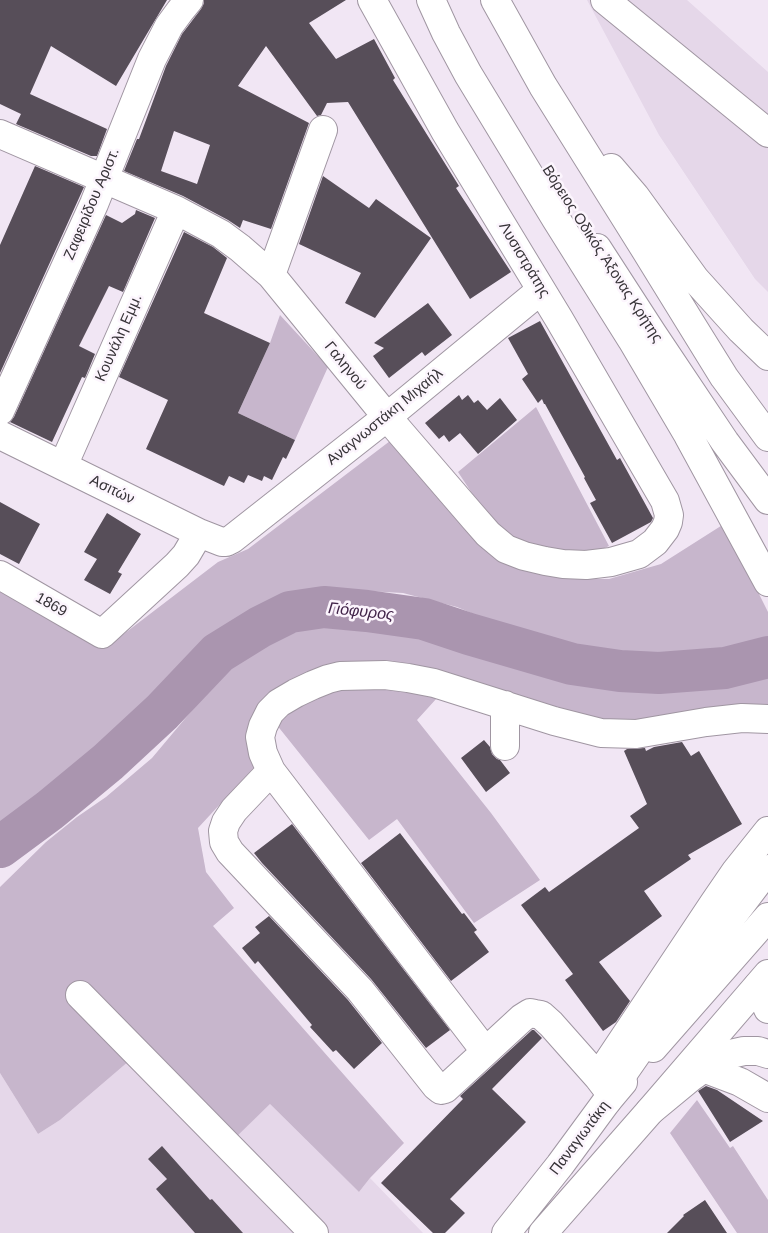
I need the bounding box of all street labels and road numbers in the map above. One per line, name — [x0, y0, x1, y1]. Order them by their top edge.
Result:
street label: Ζαφειρίδου Αριστ. — [60, 145, 124, 263]
street label: Βόρειος Οδικός Άξονας Κρήτης — [538, 162, 666, 346]
street label: Λυσιστράτης — [494, 219, 554, 301]
street label: Κουνάλη Εμμ. — [92, 291, 146, 385]
street label: Γαληνού — [320, 338, 370, 394]
street label: Αναγνωστάκη Μιχαήλ — [323, 365, 447, 469]
street label: Ασιτών — [87, 471, 137, 509]
street label: 1869 — [32, 589, 70, 621]
street label: Παναγιωτάκη — [546, 1097, 614, 1179]

